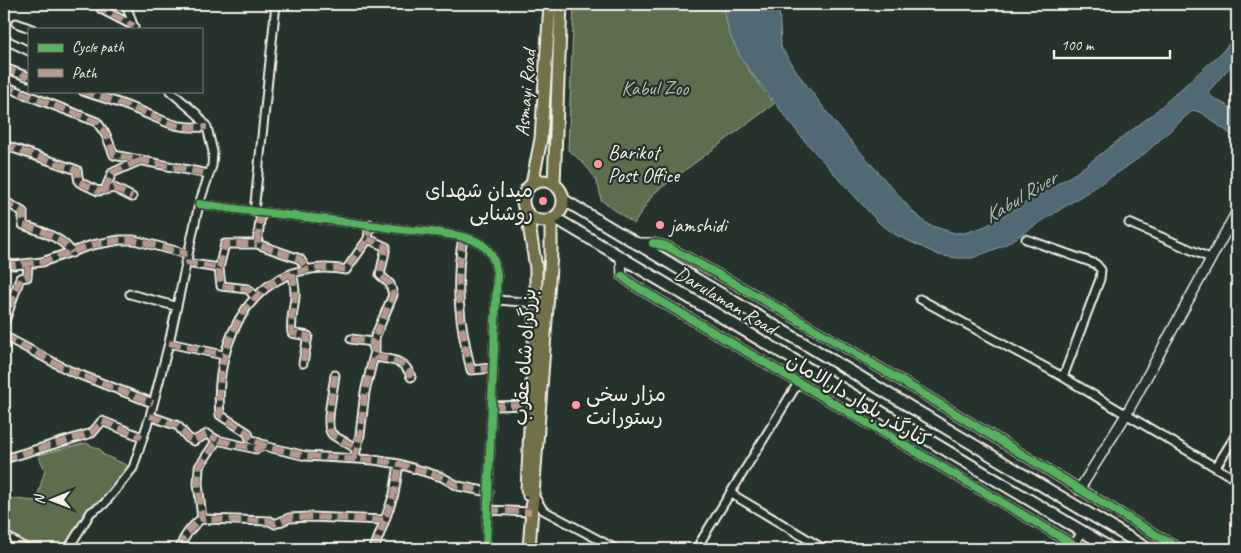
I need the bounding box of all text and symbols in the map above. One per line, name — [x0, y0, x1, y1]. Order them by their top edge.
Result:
legend — [28, 28, 202, 92]
scale bar — [1054, 28, 1170, 60]
text: 100 m — [1061, 36, 1095, 55]
text: Cycle path — [72, 38, 124, 57]
street label: Asmayi Road — [509, 45, 542, 138]
text: Path — [72, 64, 98, 83]
park label: Kabul Zoo — [622, 76, 689, 101]
place label: Barikot Post Office — [608, 140, 680, 188]
marker: Barikot Post Office — [592, 158, 604, 170]
water label: Kabul River — [979, 163, 1065, 229]
place label: میدان شهدای روشنایی — [425, 178, 533, 226]
marker: میدان شهدای روشنایی — [537, 195, 549, 207]
place label: jamshidi — [668, 213, 729, 238]
marker: jamshidi — [654, 219, 666, 231]
street label: Darulaman Road — [670, 260, 784, 342]
street label: بزرگراه شاه عقرب — [507, 288, 542, 426]
street label: کنارگذر بلوار دارالامان — [782, 348, 935, 453]
place label: مزار سخی رستورانت — [586, 382, 666, 430]
marker: مزار سخی رستورانت — [570, 399, 582, 411]
north arrow — [28, 476, 78, 526]
text: N — [31, 493, 48, 505]

